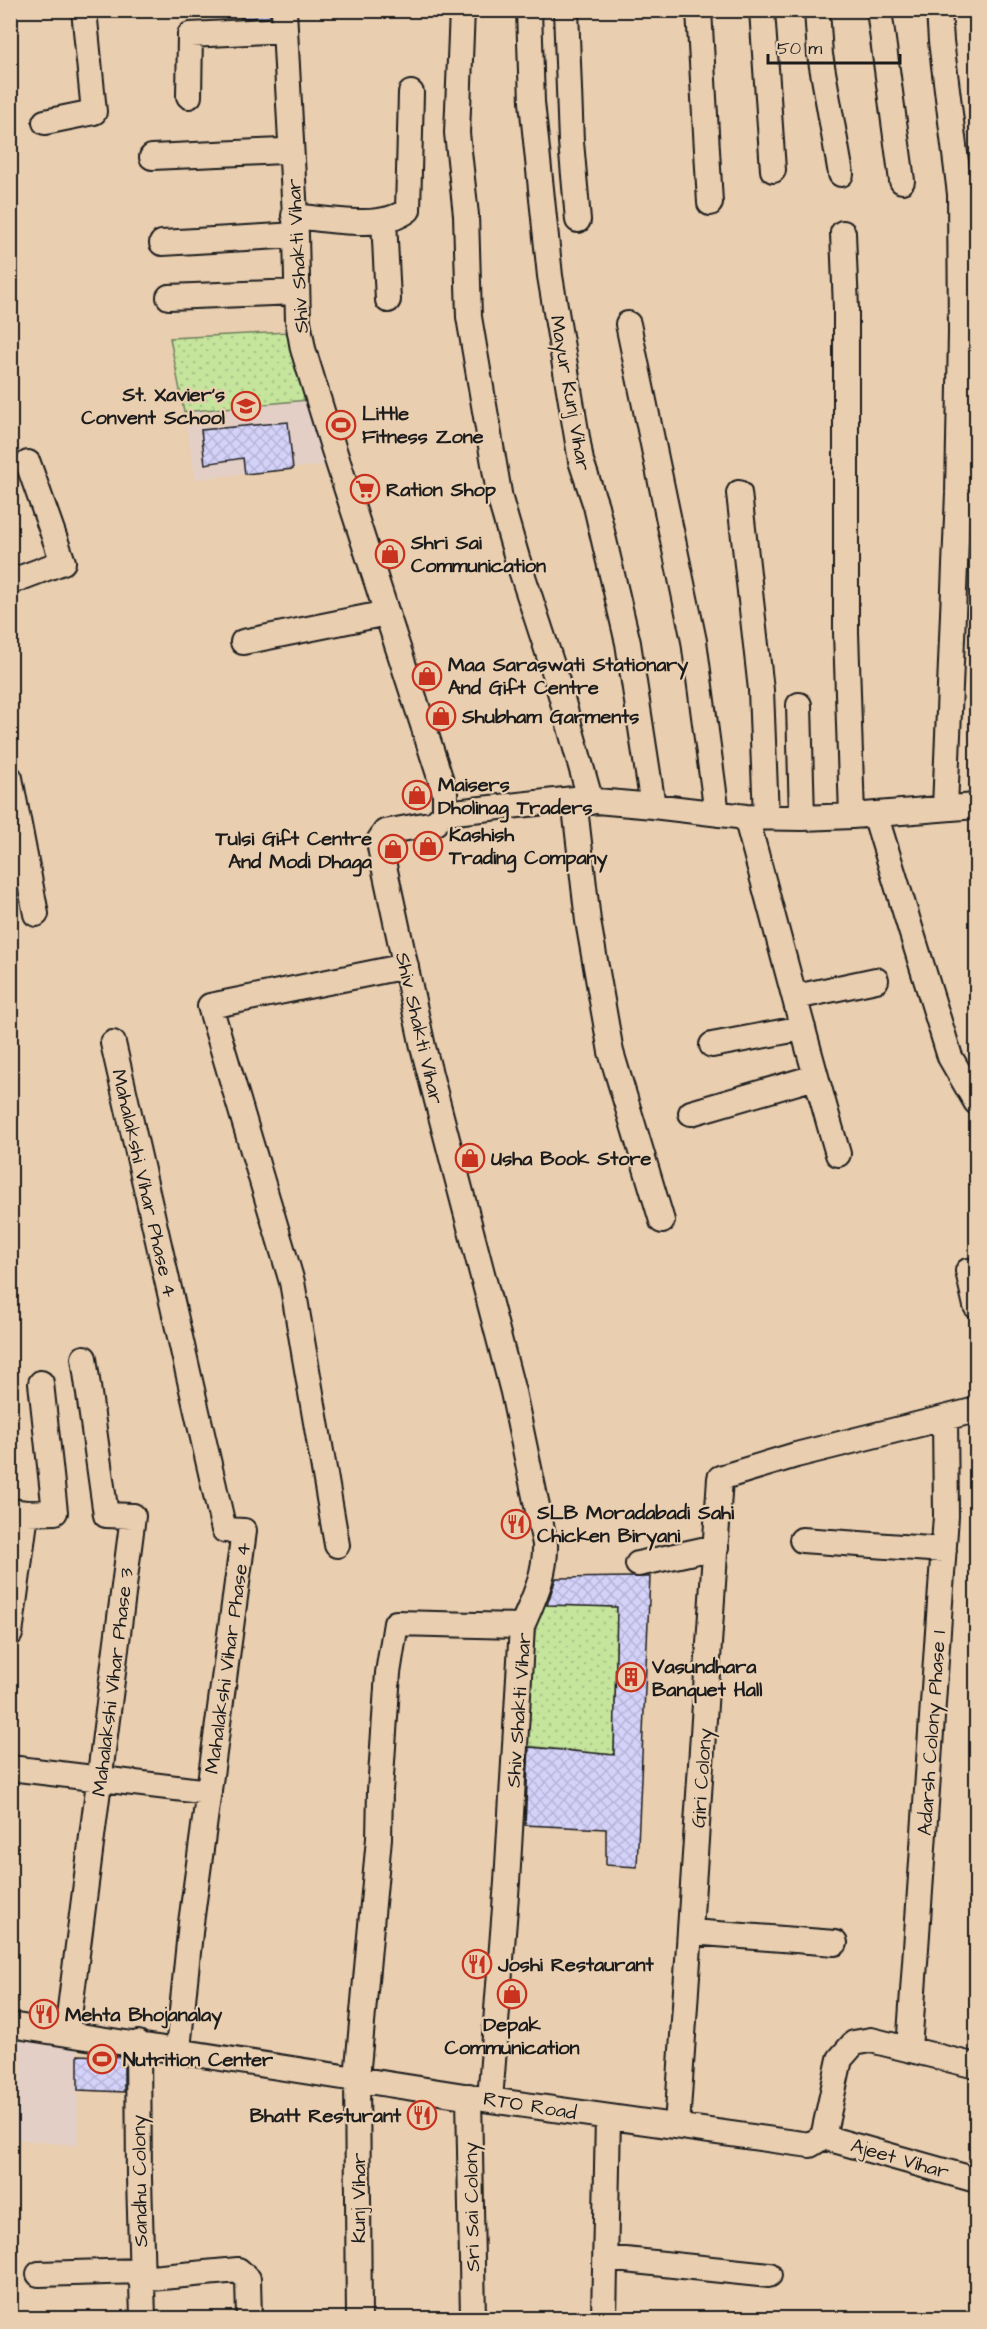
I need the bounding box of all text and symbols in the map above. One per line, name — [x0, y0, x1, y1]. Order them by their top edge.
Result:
scale bar — [768, 27, 900, 65]
text: 50 m — [777, 36, 822, 61]
street label: Shiv Shakti Vihar — [280, 178, 316, 334]
street label: Mayur Kunj Vihar — [542, 313, 597, 473]
place label: St. Xavier's Convent School — [81, 381, 225, 432]
school or university icon: St. Xavier's Convent School — [230, 390, 262, 422]
place label: Little Fitness Zone — [362, 400, 484, 451]
sports icon: Little Fitness Zone — [325, 409, 357, 441]
supermarket icon: Ration Shop — [349, 473, 381, 505]
place label: Ration Shop — [386, 476, 497, 504]
place label: Shri Sai Communication — [410, 529, 546, 580]
shop icon: Shri Sai Communication — [374, 538, 406, 570]
place label: Maa Saraswati Stationary And Gift Centre — [448, 651, 688, 702]
shop icon: Maa Saraswati Stationary And Gift Centre — [411, 660, 443, 692]
shop icon: Shubham Garments — [425, 700, 457, 732]
place label: Shubham Garments — [461, 703, 639, 731]
place label: Maisers Dholinag Traders — [438, 771, 593, 823]
shop icon: Maisers Dholinag Traders — [401, 779, 433, 811]
place label: Kashish Trading Company — [448, 821, 608, 873]
place label: Tulsi Gift Centre And Modi Dhaga — [214, 825, 373, 877]
shop icon: Kashish Trading Company — [412, 830, 444, 862]
shop icon: Tulsi Gift Centre And Modi Dhaga — [377, 833, 409, 865]
street label: Shiv Shakti Vihar — [388, 949, 450, 1107]
street label: Mahalakshi Vihar Phase 4 — [104, 1066, 184, 1300]
shop icon: Usha Book Store — [454, 1142, 486, 1174]
place label: Usha Book Store — [491, 1145, 652, 1173]
place label: SLB Moradabadi Sahi Chicken Biryani — [536, 1499, 735, 1551]
restaurant icon: SLB Moradabadi Sahi Chicken Biryani — [500, 1508, 532, 1540]
street label: Mahalakshi Vihar Phase 4 — [198, 1540, 258, 1776]
street label: Mahalakshi Vihar Phase 3 — [85, 1566, 141, 1798]
street label: Adarsh Colony Phase 1 — [911, 1629, 954, 1837]
street label: Shiv Shakti Vihar — [500, 1632, 538, 1788]
place label: Vasundhara Banquet Hall — [651, 1653, 762, 1704]
building icon: Vasundhara Banquet Hall — [615, 1661, 647, 1693]
street label: Giri Colony — [685, 1727, 720, 1829]
restaurant icon: Joshi Restaurant — [461, 1948, 493, 1980]
place label: Joshi Restaurant — [497, 1951, 655, 1979]
shop icon: Depak Communication — [496, 1978, 528, 2010]
restaurant icon: Mehta Bhojanalay — [28, 1998, 60, 2030]
place label: Mehta Bhojanalay — [65, 2001, 222, 2030]
place label: Depak Communication — [445, 2011, 579, 2062]
sports icon: Nutrition Center — [86, 2043, 118, 2075]
place label: Nutrition Center — [123, 2046, 274, 2074]
street label: RTO Road — [481, 2085, 578, 2127]
restaurant icon: Bhatt Resturant — [406, 2099, 438, 2131]
place label: Bhatt Resturant — [250, 2102, 402, 2130]
street label: Sandhu Colony — [125, 2115, 156, 2247]
street label: Ajeet Vihar — [847, 2132, 952, 2186]
street label: Sri Sai Colony — [457, 2142, 488, 2272]
street label: Kunj Vihar — [345, 2153, 373, 2243]

